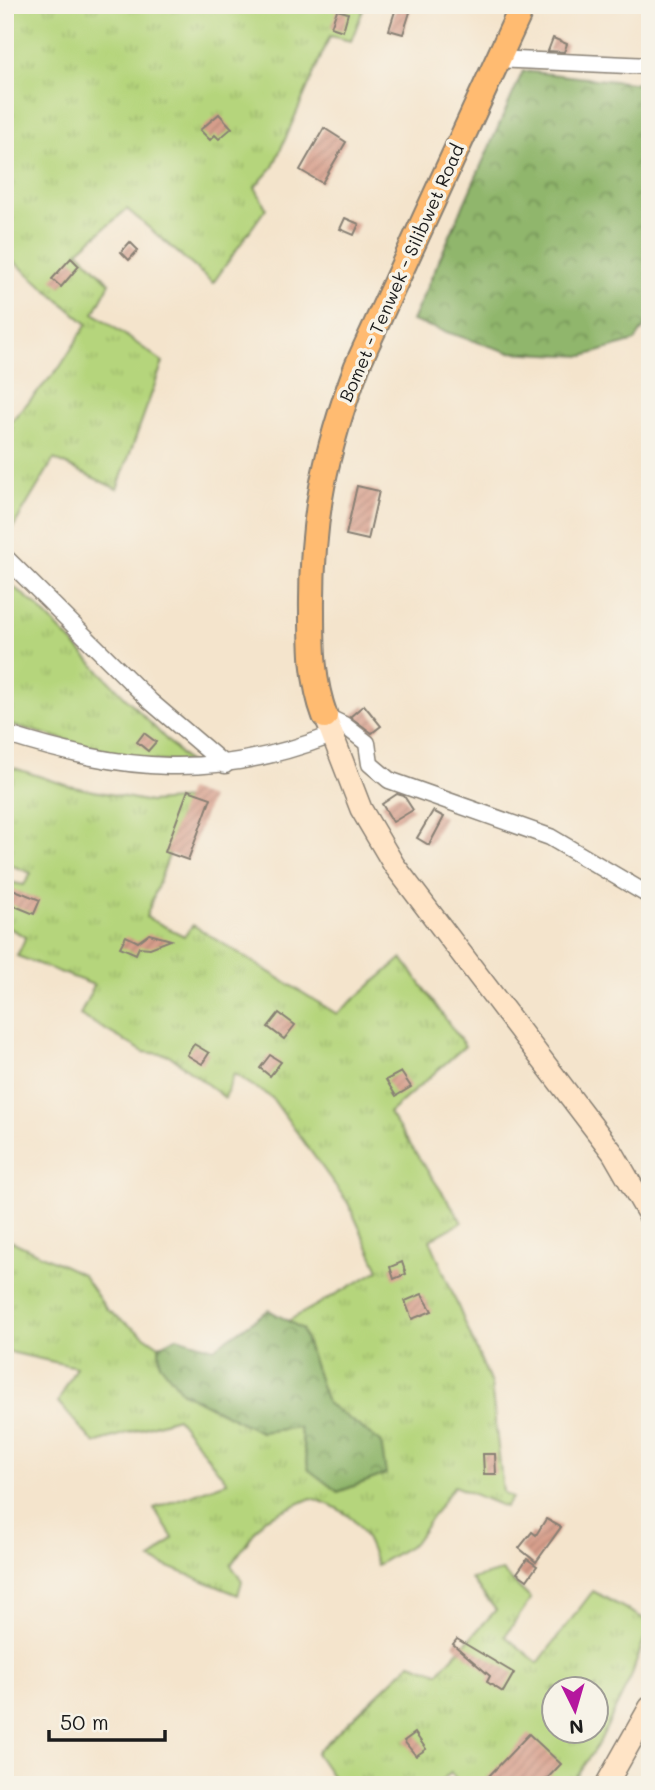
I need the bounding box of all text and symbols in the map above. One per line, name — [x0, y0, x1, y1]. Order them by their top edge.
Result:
street label: Bomet - Tenwek - Silibwet Road — [333, 140, 469, 405]
north arrow — [540, 1674, 610, 1744]
scale bar — [49, 1699, 164, 1743]
text: 50 m — [60, 1708, 109, 1735]
text: N — [568, 1714, 585, 1741]

